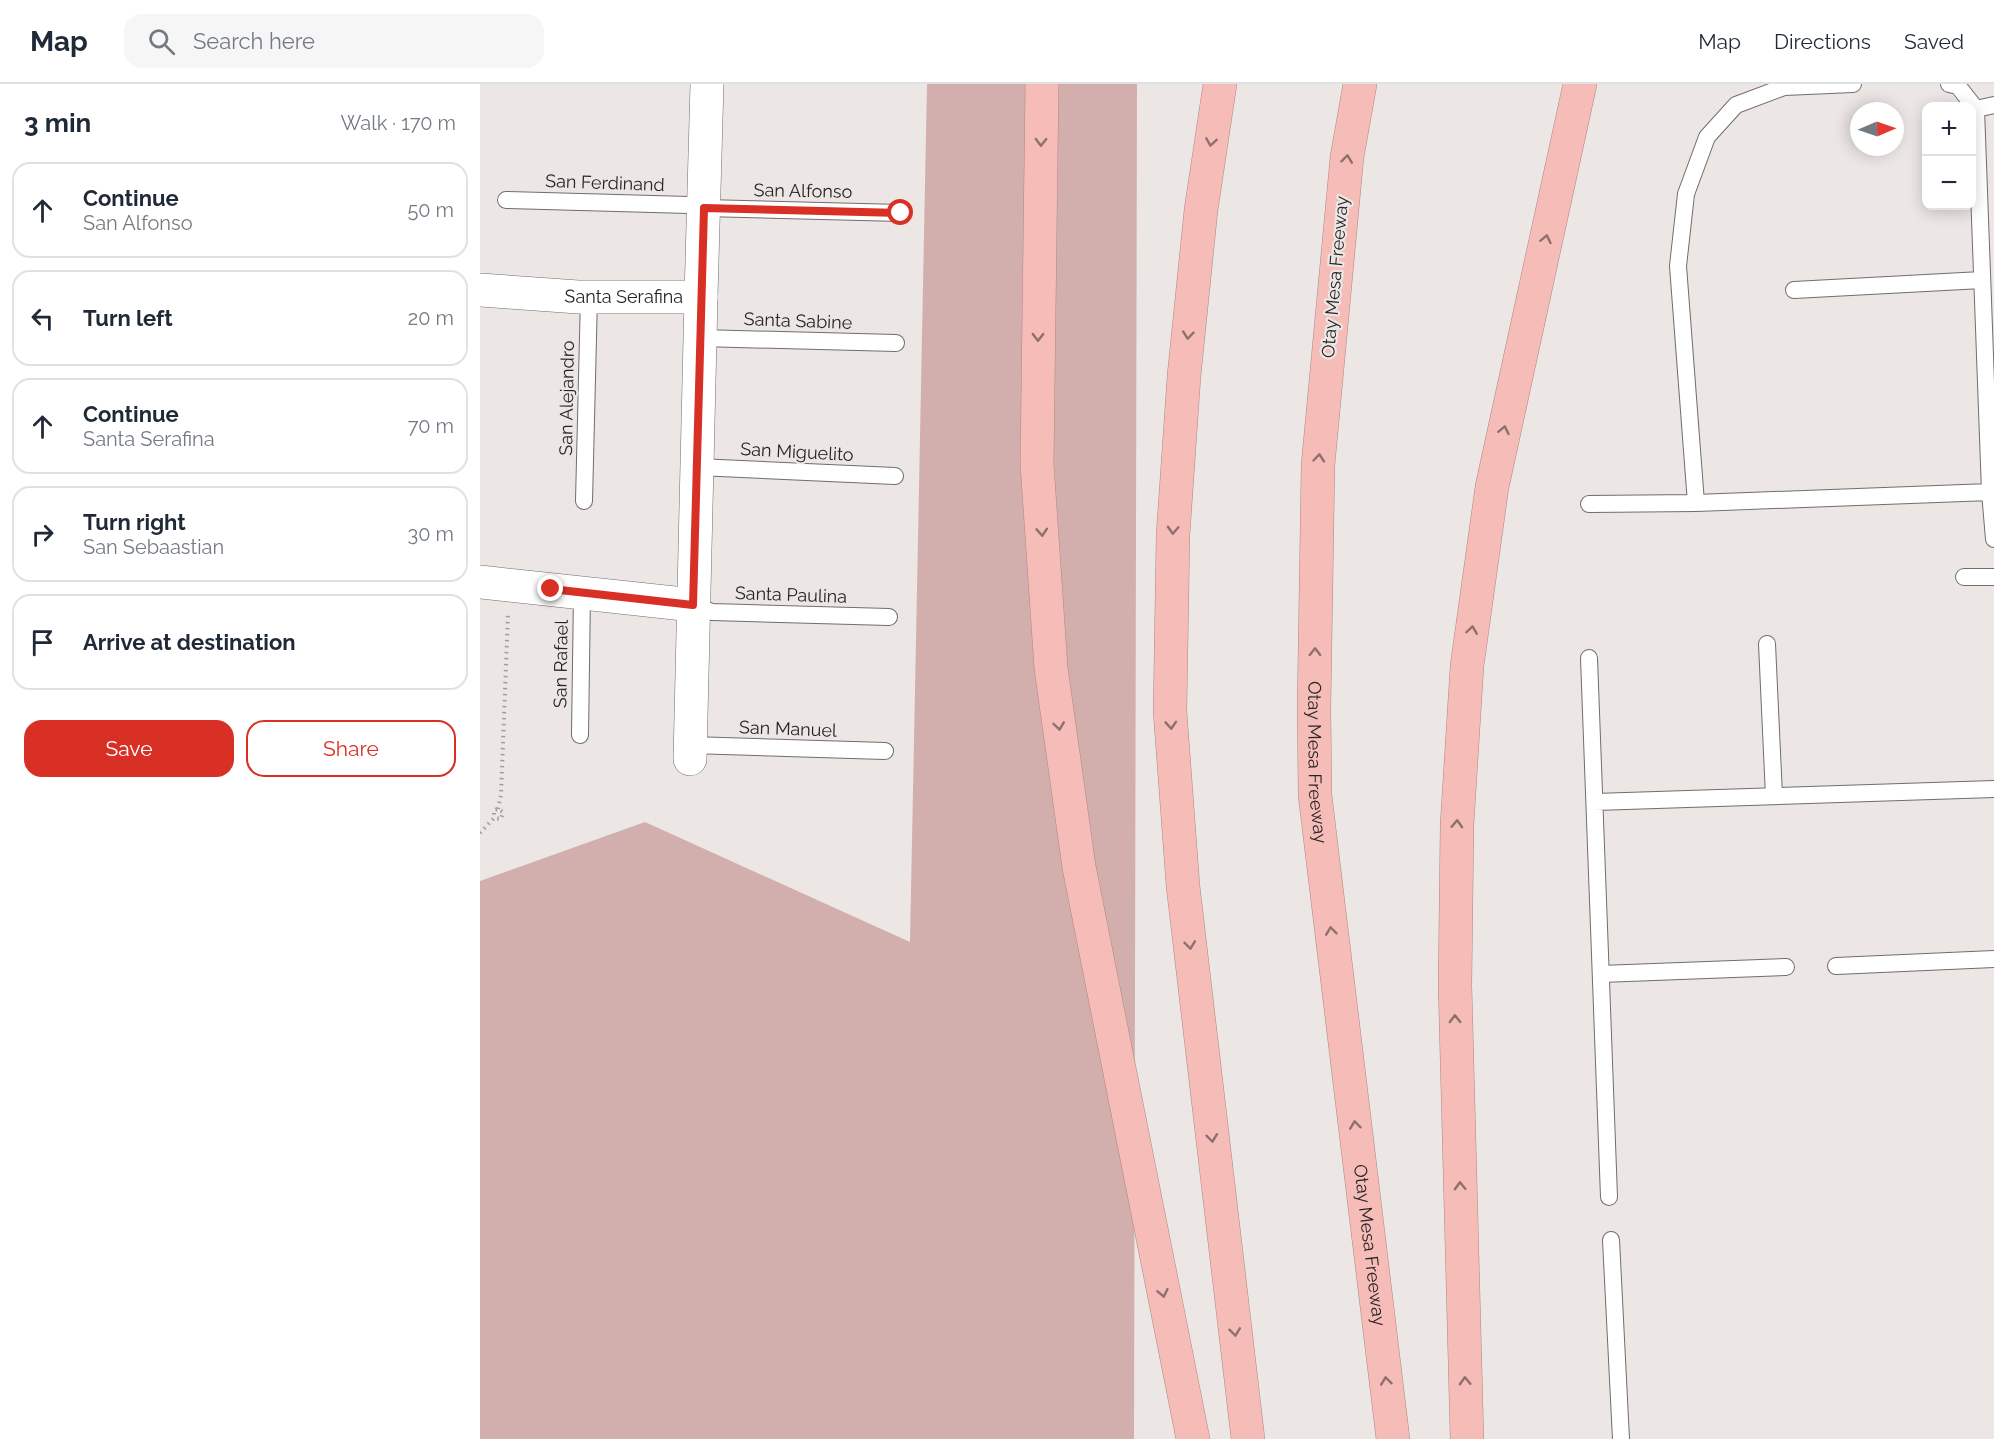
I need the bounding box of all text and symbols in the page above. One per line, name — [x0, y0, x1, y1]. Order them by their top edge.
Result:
search box — [124, 14, 544, 68]
text: Map — [30, 25, 88, 58]
icon: search — [145, 25, 178, 58]
text: Search here — [193, 28, 315, 54]
text: Map — [1698, 29, 1741, 54]
text: Directions — [1774, 29, 1871, 54]
text: Saved — [1904, 29, 1964, 54]
north arrow — [1850, 102, 1904, 156]
map controls — [1922, 102, 1976, 210]
button: + — [1922, 102, 1976, 156]
text: 3 min — [24, 108, 91, 138]
text: Walk · 170 m — [340, 111, 456, 135]
one-way arrow — [1206, 137, 1218, 146]
one-way arrow — [1035, 138, 1047, 147]
one-way arrow — [1340, 154, 1352, 163]
button: − — [1922, 156, 1976, 210]
street label: San Ferdinand — [545, 170, 665, 195]
street label: San Alfonso — [754, 179, 853, 202]
text: Continue — [83, 185, 179, 211]
icon: ahead — [26, 194, 59, 227]
street label: Otay Mesa Freeway — [1317, 195, 1352, 359]
text: 50 m — [407, 198, 454, 222]
route start — [887, 199, 913, 225]
text: San Alfonso — [83, 211, 193, 235]
one-way arrow — [1539, 234, 1552, 244]
street label: Santa Serafina — [564, 285, 683, 307]
icon: left — [26, 302, 59, 335]
text: Turn left — [83, 305, 173, 331]
text: 20 m — [408, 306, 454, 330]
street label: Santa Sabine — [743, 308, 853, 333]
one-way arrow — [1182, 331, 1195, 340]
one-way arrow — [1032, 333, 1045, 342]
street label: San Alejandro — [555, 340, 578, 456]
text: Continue — [83, 401, 179, 427]
icon: ahead — [26, 410, 59, 443]
text: 70 m — [408, 414, 454, 438]
one-way arrow — [1497, 425, 1510, 435]
text: Santa Serafina — [83, 427, 215, 451]
street label: San Miguelito — [740, 438, 854, 465]
one-way arrow — [1312, 453, 1325, 462]
text: Turn right — [83, 509, 186, 535]
icon: right — [26, 518, 59, 551]
text: 30 m — [408, 522, 454, 546]
one-way arrow — [1167, 525, 1180, 534]
one-way arrow — [1035, 528, 1048, 537]
text: San Sebaastian — [83, 535, 224, 559]
route end — [537, 575, 563, 601]
street label: Santa Paulina — [735, 582, 847, 607]
street label: San Rafael — [549, 620, 572, 708]
one-way arrow — [1465, 625, 1477, 634]
icon: arrive — [26, 626, 59, 659]
text: Arrive at destination — [83, 629, 296, 655]
one-way arrow — [1309, 648, 1321, 657]
street label: Otay Mesa Freeway — [1304, 681, 1332, 845]
street label: San Manuel — [739, 716, 837, 741]
button: Save — [24, 720, 234, 777]
button: Share — [246, 720, 456, 777]
one-way arrow — [1165, 720, 1178, 729]
one-way arrow — [1053, 722, 1065, 731]
one-way arrow — [1451, 820, 1464, 829]
one-way arrow — [1325, 927, 1338, 936]
one-way arrow — [1183, 940, 1196, 949]
one-way arrow — [1449, 1015, 1462, 1024]
one-way arrow — [1349, 1120, 1361, 1129]
one-way arrow — [1206, 1134, 1218, 1143]
street label: Otay Mesa Freeway — [1350, 1163, 1390, 1327]
one-way arrow — [1453, 1181, 1466, 1190]
one-way arrow — [1156, 1288, 1169, 1298]
one-way arrow — [1228, 1327, 1241, 1336]
one-way arrow — [1380, 1376, 1393, 1386]
one-way arrow — [1459, 1376, 1471, 1385]

